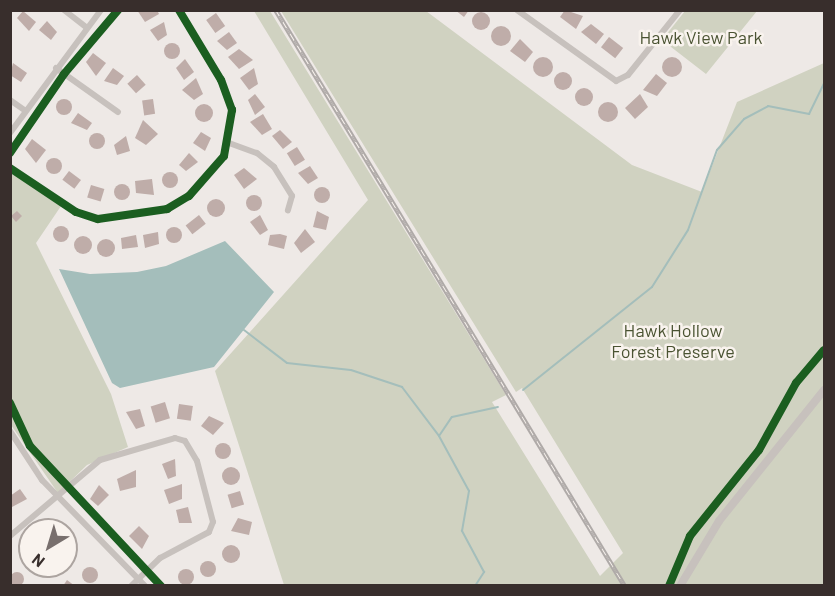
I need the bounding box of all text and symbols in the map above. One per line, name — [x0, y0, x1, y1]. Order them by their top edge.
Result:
park label: Hawk View Park — [640, 26, 762, 48]
park label: Hawk Hollow Forest Preserve — [611, 320, 735, 362]
north arrow — [18, 518, 78, 578]
text: N — [28, 550, 48, 572]

